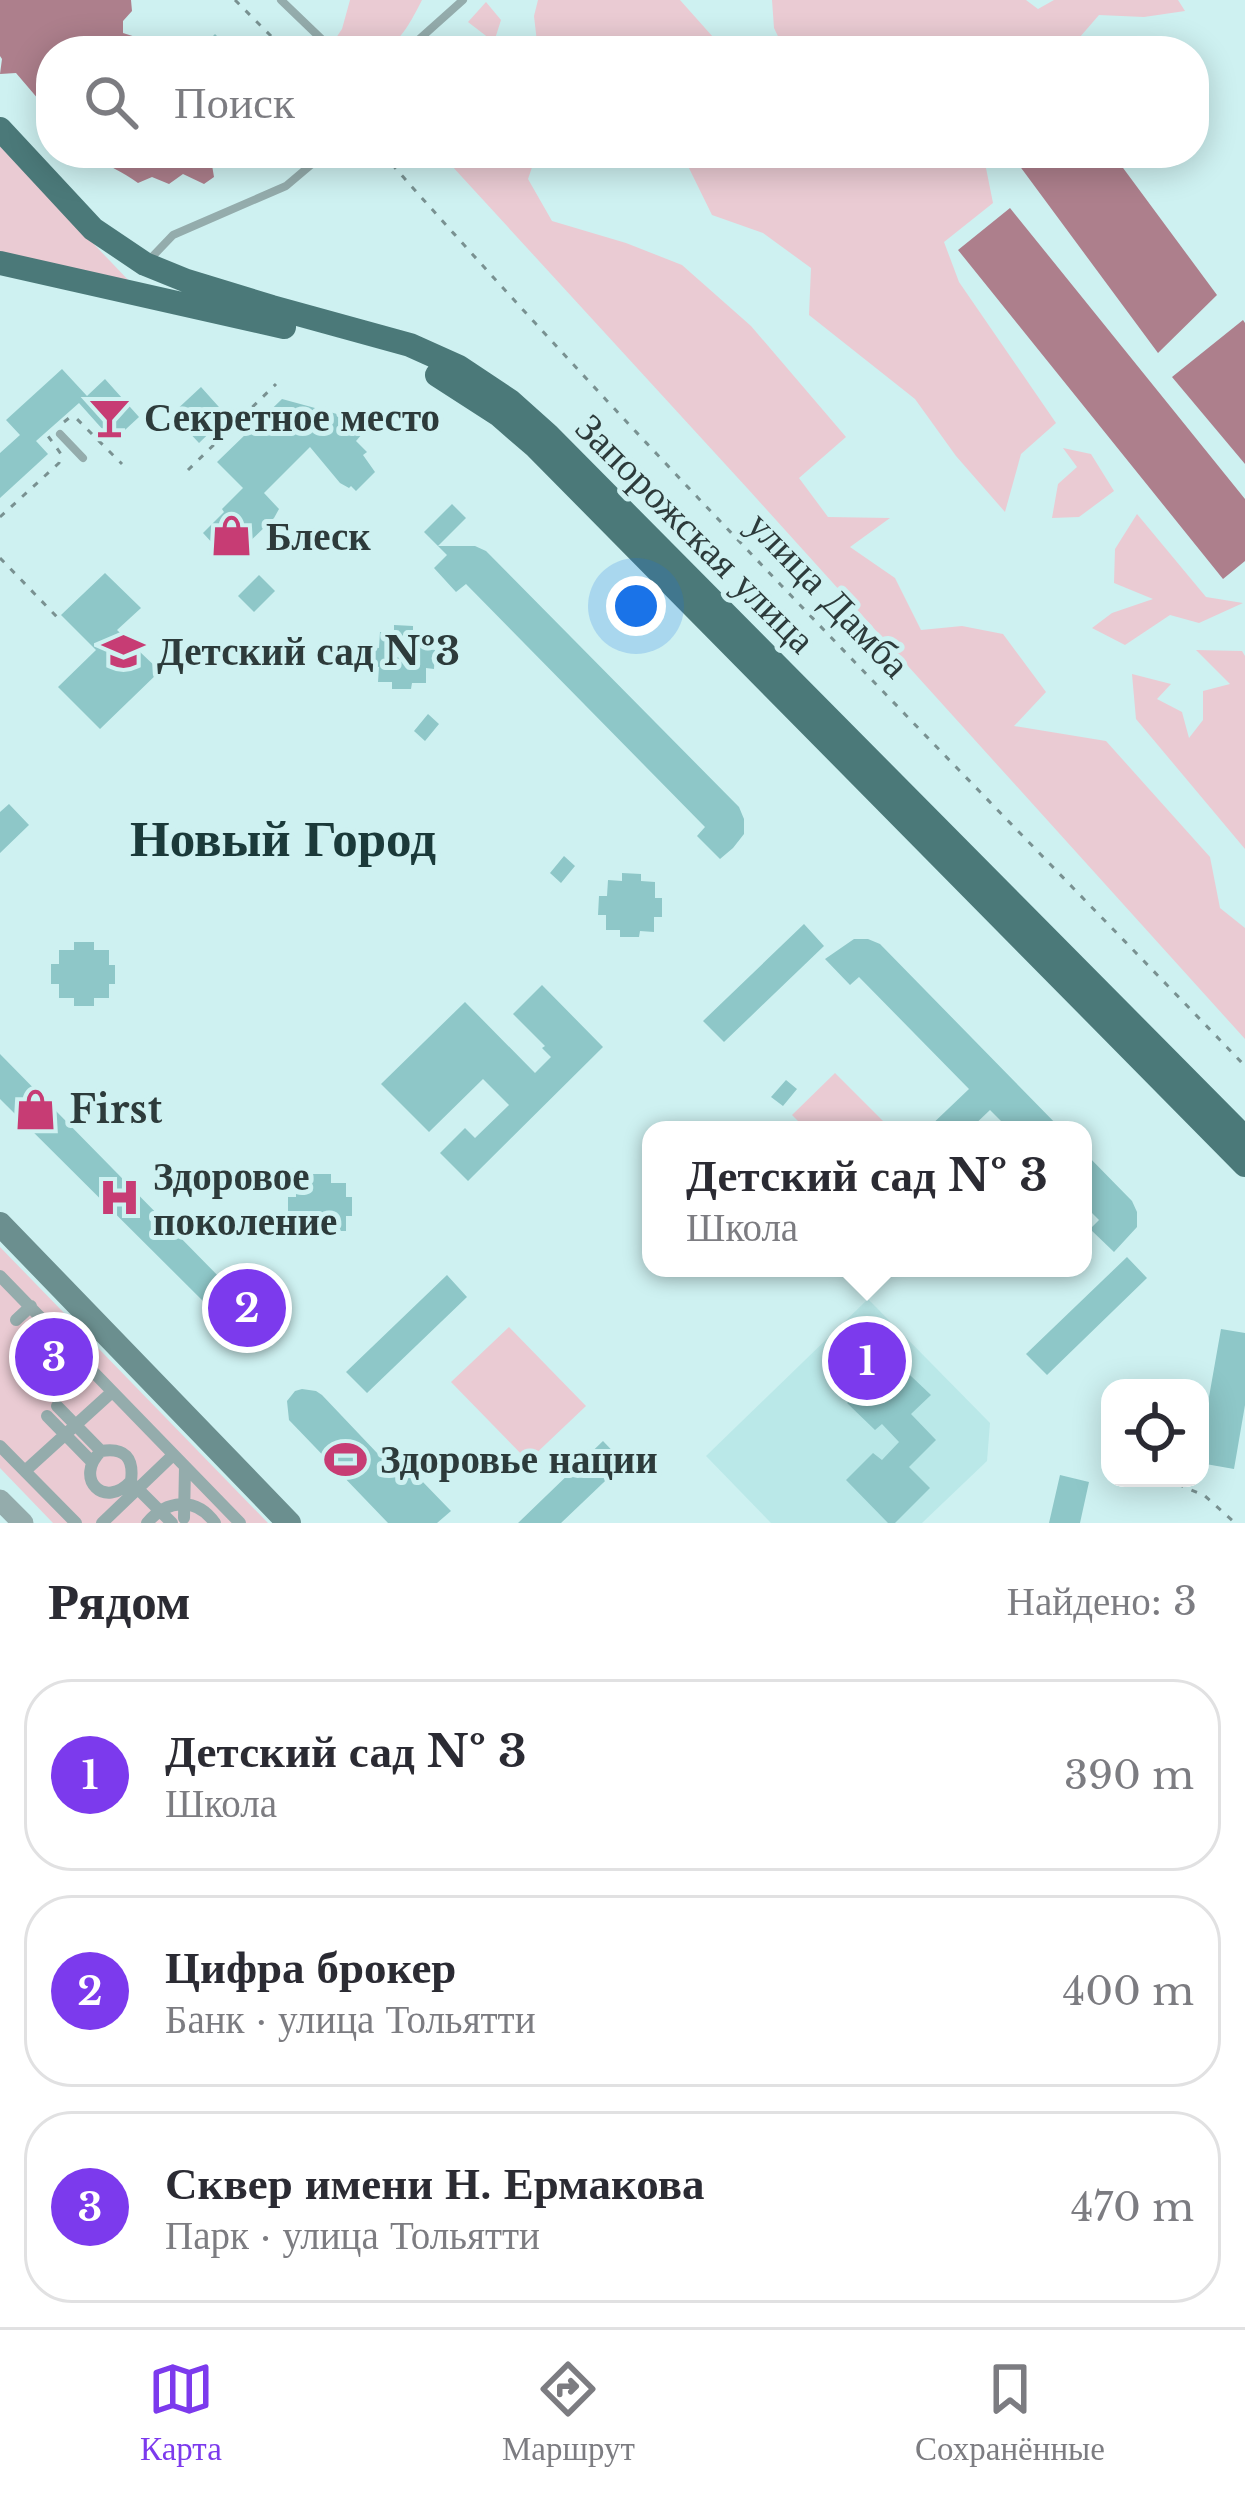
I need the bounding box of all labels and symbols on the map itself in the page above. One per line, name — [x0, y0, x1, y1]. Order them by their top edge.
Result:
place label: Секретное место — [144, 393, 440, 442]
bar icon: Секретное место — [87, 394, 133, 440]
street label: Запорожская улица — [565, 403, 826, 664]
street label: улица Дамба — [737, 501, 920, 688]
place label: Блеск — [266, 512, 371, 561]
shop icon: Блеск — [209, 513, 255, 559]
your location — [606, 576, 666, 636]
place label: Детский сад №3 — [157, 627, 460, 676]
school or university icon: Детский сад №3 — [100, 628, 146, 674]
district label: Новый Город — [130, 807, 436, 870]
place label: First — [69, 1085, 163, 1134]
shop icon: First — [12, 1086, 58, 1132]
place label: Здоровое поколение — [153, 1152, 337, 1246]
hospital icon: Здоровое поколение — [96, 1175, 142, 1221]
pin: 2 — [208, 1263, 286, 1353]
pin: 3 — [15, 1312, 93, 1402]
pin: 1 — [828, 1316, 906, 1406]
place label: Здоровье нации — [380, 1435, 658, 1484]
sports icon: Здоровье нации — [323, 1436, 369, 1482]

